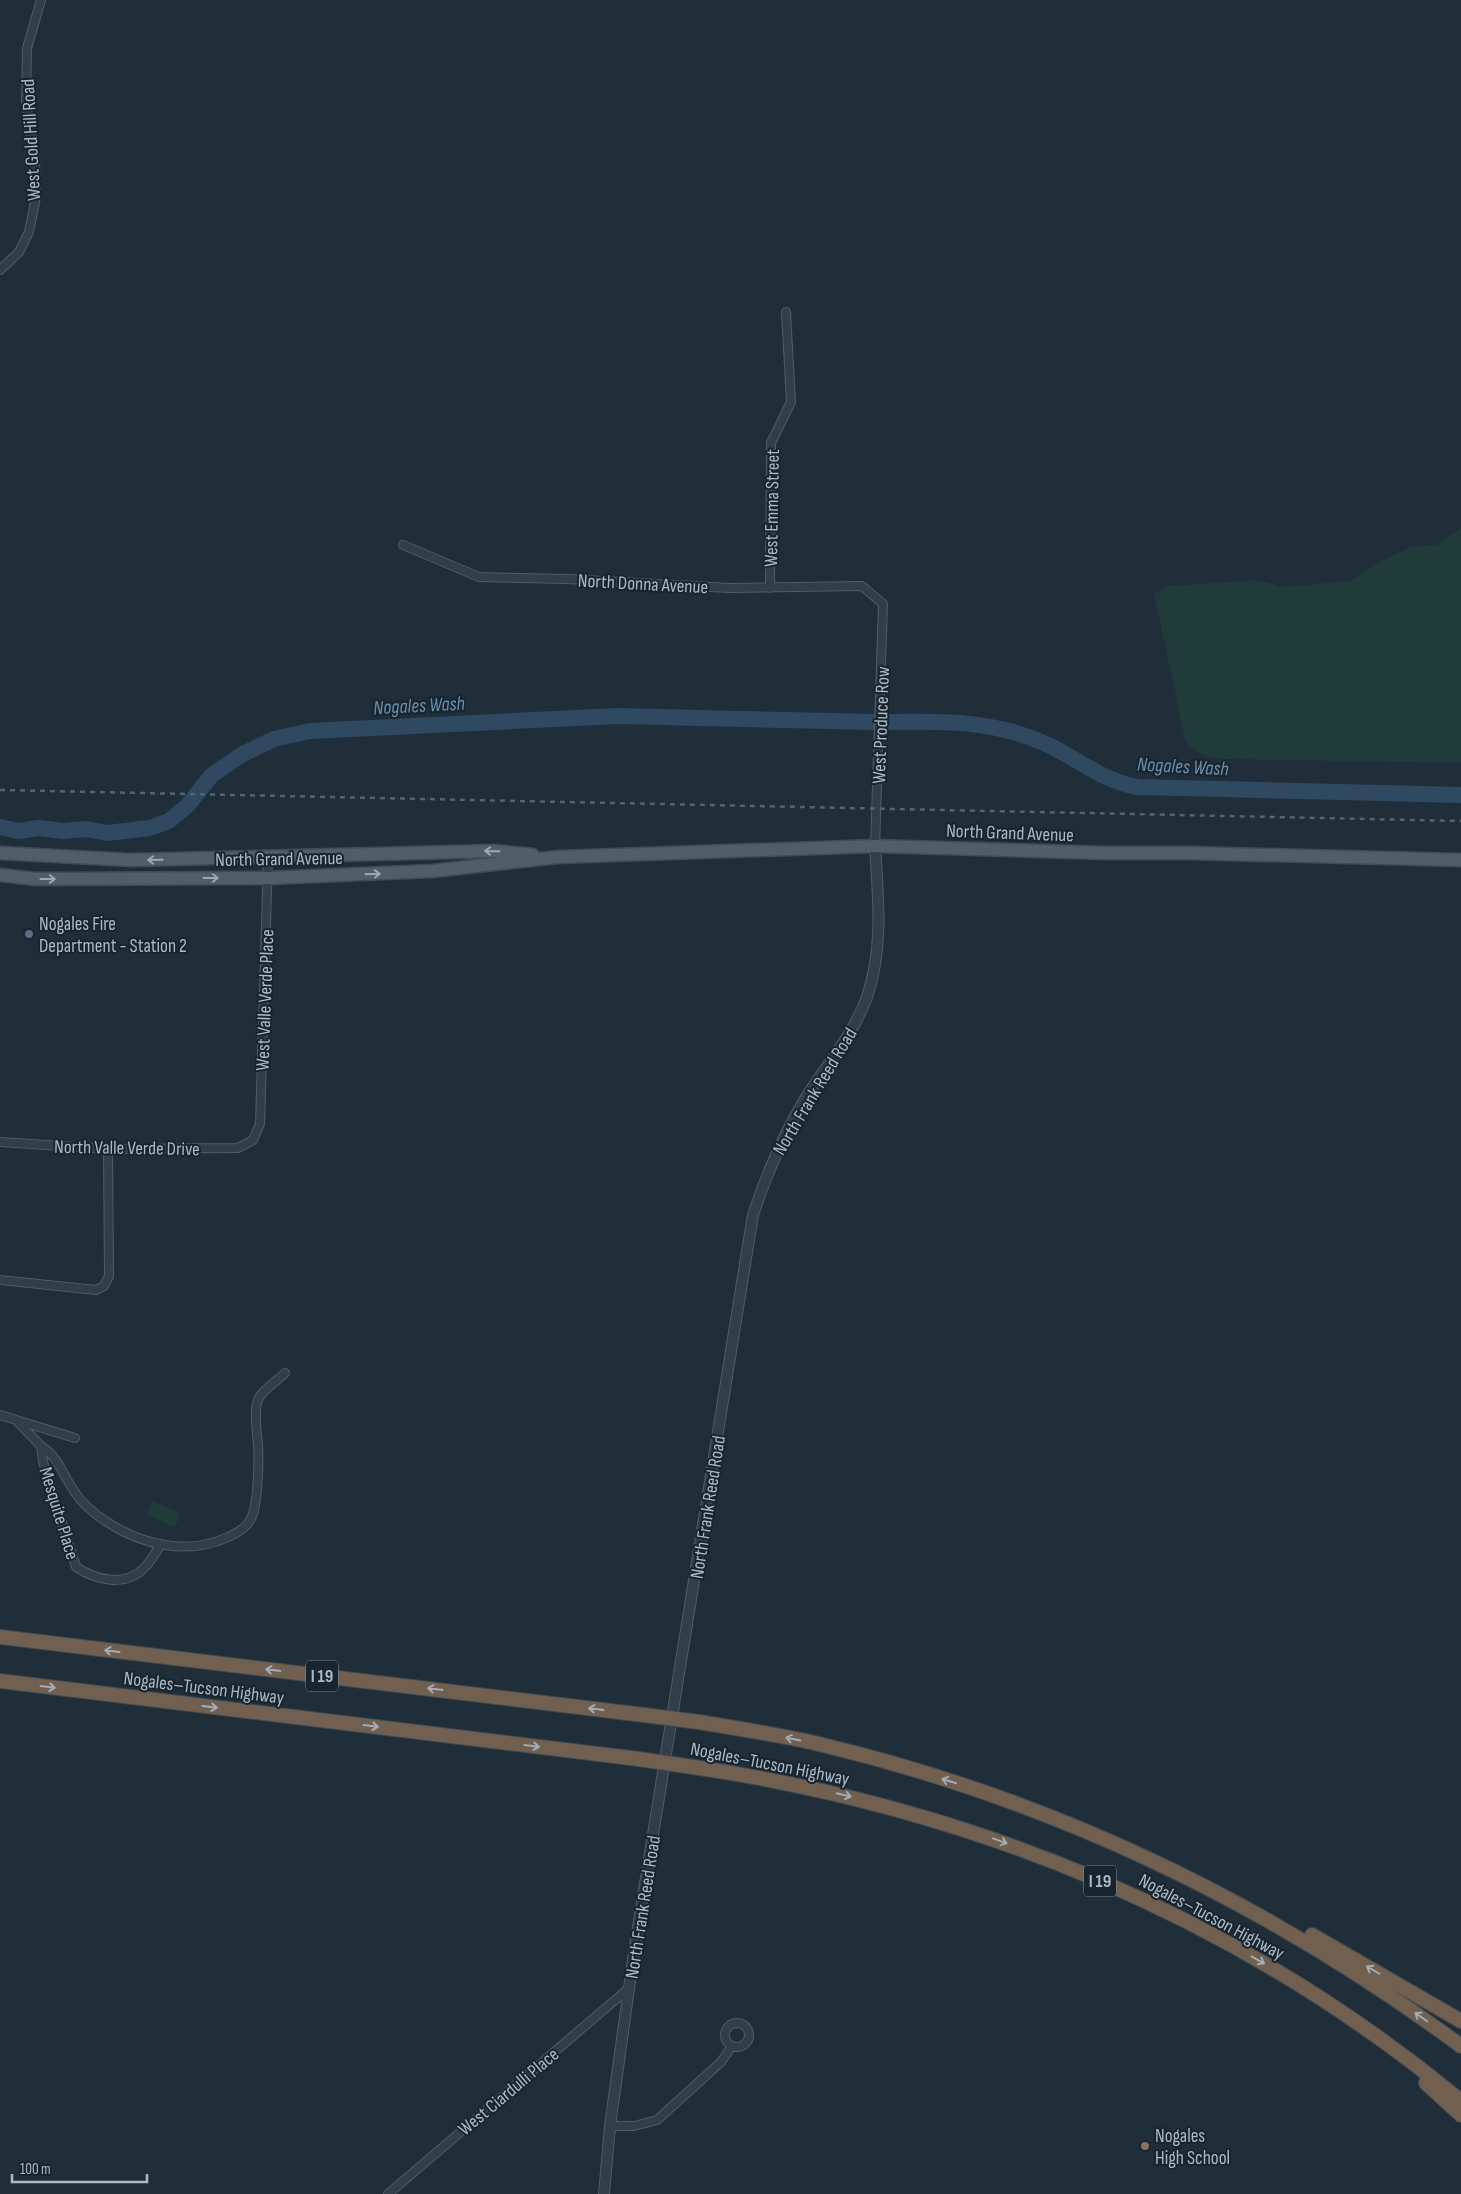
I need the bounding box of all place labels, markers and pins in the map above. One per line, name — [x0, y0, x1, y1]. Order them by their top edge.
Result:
place label: Nogales Fire Department - Station 2 — [39, 913, 187, 958]
marker: Nogales Fire Department - Station 2 — [23, 928, 35, 940]
place label: Nogales High School — [1155, 2125, 1230, 2170]
marker: Nogales High School — [1139, 2140, 1151, 2152]

